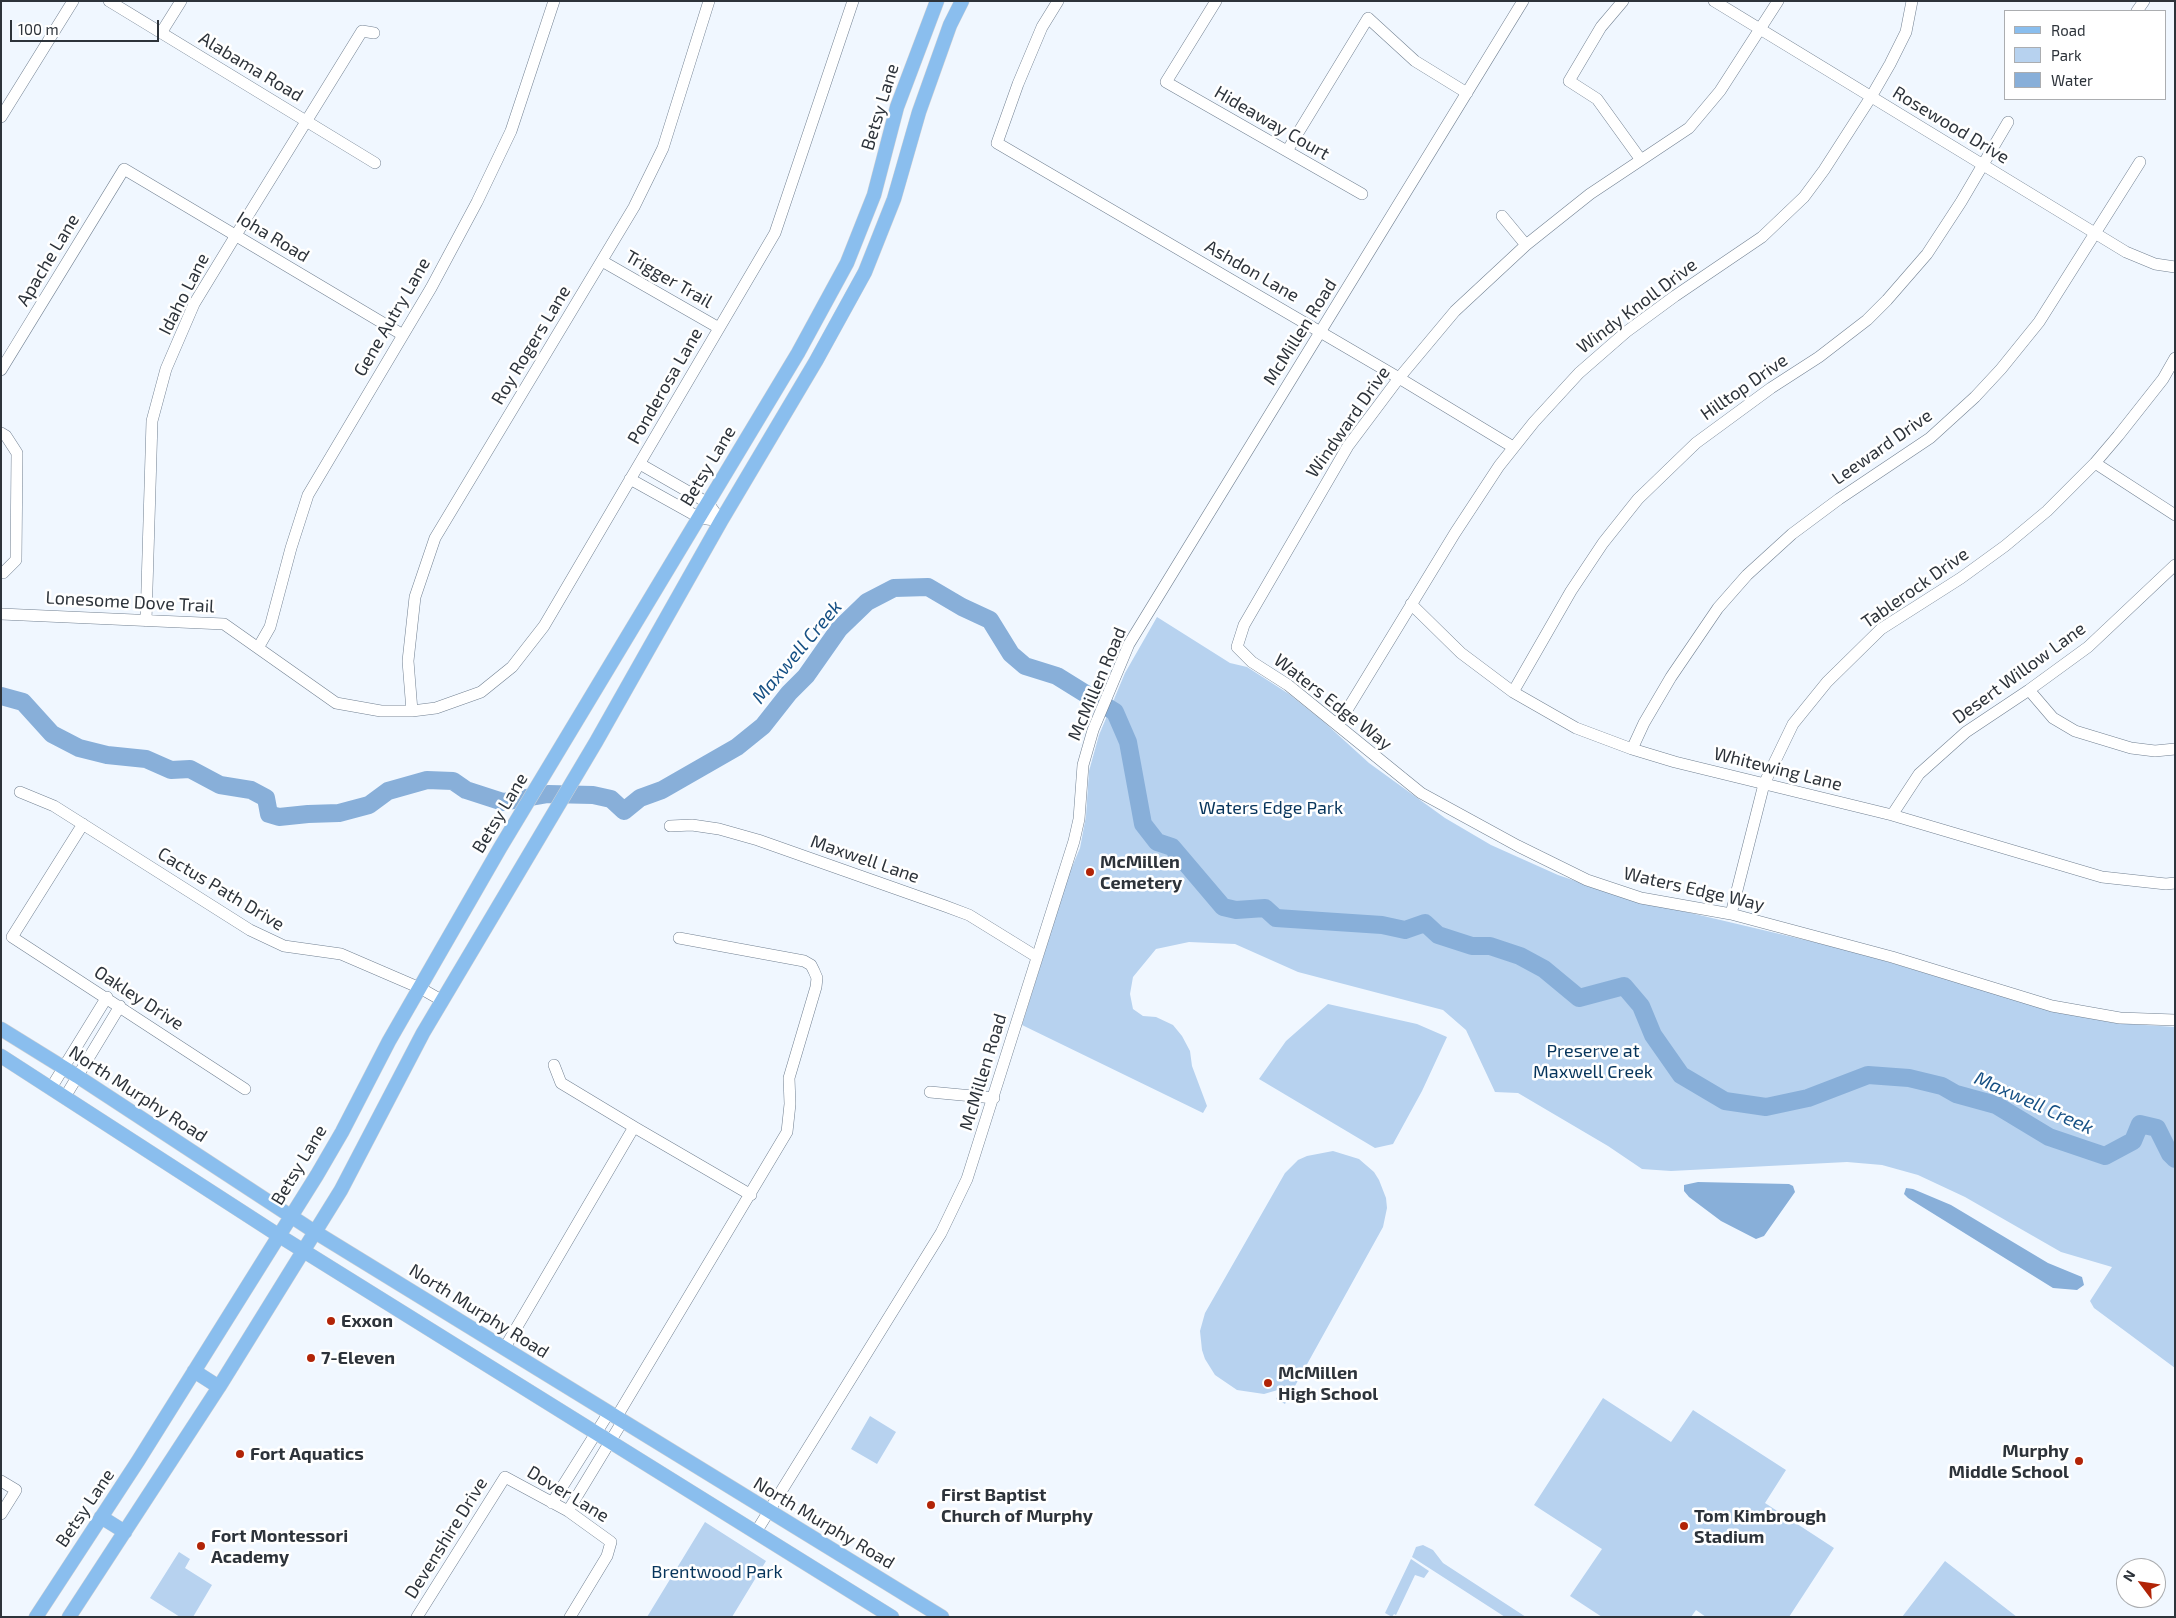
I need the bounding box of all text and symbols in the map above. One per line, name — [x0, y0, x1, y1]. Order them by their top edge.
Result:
scale bar — [12, 10, 161, 42]
legend — [2004, 10, 2166, 100]
text: 100 m — [18, 20, 59, 38]
text: Road — [2051, 21, 2086, 39]
street label: Alabama Road — [195, 27, 307, 107]
text: Park — [2051, 46, 2082, 64]
street label: Betsy Lane — [857, 61, 903, 153]
text: Water — [2051, 71, 2093, 89]
street label: Hideaway Court — [1211, 81, 1333, 165]
street label: Rosewood Drive — [1889, 82, 2013, 168]
street label: Ioha Road — [233, 207, 313, 267]
street label: Apache Lane — [12, 210, 84, 310]
street label: Ashdon Lane — [1201, 235, 1303, 307]
street label: Trigger Trail — [622, 245, 716, 313]
street label: Idaho Lane — [154, 250, 214, 338]
street label: Gene Autry Lane — [349, 254, 435, 380]
street label: Windy Knoll Drive — [1573, 254, 1701, 358]
street label: McMillen Road — [1259, 275, 1341, 389]
street label: Roy Rogers Lane — [487, 281, 575, 409]
street label: Ponderosa Lane — [623, 324, 707, 448]
street label: Hilltop Drive — [1696, 349, 1792, 425]
street label: Windward Drive — [1302, 362, 1394, 482]
street label: Leeward Drive — [1828, 405, 1936, 489]
street label: Betsy Lane — [676, 422, 740, 510]
street label: Tablerock Drive — [1857, 543, 1973, 633]
street label: Lonesome Dove Trail — [45, 587, 215, 617]
water label: Maxwell Creek — [747, 596, 847, 708]
street label: Desert Willow Lane — [1948, 618, 2090, 728]
street label: McMillen Road — [1063, 624, 1131, 744]
street label: Waters Edge Way — [1270, 649, 1396, 755]
street label: Whitewing Lane — [1712, 743, 1844, 795]
street label: Betsy Lane — [468, 769, 532, 857]
park label: Waters Edge Park — [1199, 797, 1343, 819]
street label: Maxwell Lane — [808, 830, 922, 888]
street label: Cactus Path Drive — [154, 843, 288, 935]
place label: McMillen Cemetery — [1100, 851, 1182, 894]
street label: Waters Edge Way — [1621, 862, 1767, 916]
marker: McMillen Cemetery — [1084, 866, 1096, 878]
street label: Oakley Drive — [90, 961, 188, 1035]
street label: McMillen Road — [955, 1011, 1011, 1133]
park label: Preserve at Maxwell Creek — [1533, 1040, 1653, 1082]
street label: North Murphy Road — [65, 1041, 211, 1147]
water label: Maxwell Creek — [1971, 1067, 2097, 1139]
street label: Betsy Lane — [267, 1121, 331, 1209]
street label: North Murphy Road — [405, 1259, 553, 1363]
place label: Exxon — [341, 1310, 393, 1332]
marker: Exxon — [325, 1315, 337, 1327]
place label: 7-Eleven — [321, 1347, 395, 1369]
marker: 7-Eleven — [305, 1352, 317, 1364]
place label: McMillen High School — [1278, 1362, 1378, 1405]
marker: McMillen High School — [1262, 1377, 1274, 1389]
place label: Murphy Middle School — [1948, 1440, 2069, 1482]
place label: Fort Aquatics — [250, 1443, 364, 1465]
marker: Fort Aquatics — [234, 1448, 246, 1460]
marker: Murphy Middle School — [2073, 1455, 2085, 1467]
street label: Dover Lane — [523, 1461, 613, 1527]
street label: Betsy Lane — [51, 1465, 119, 1551]
street label: North Murphy Road — [750, 1472, 898, 1574]
street label: Devenshire Drive — [400, 1474, 492, 1602]
place label: First Baptist Church of Murphy — [941, 1484, 1093, 1526]
marker: First Baptist Church of Murphy — [925, 1499, 937, 1511]
place label: Tom Kimbrough Stadium — [1694, 1505, 1826, 1548]
marker: Tom Kimbrough Stadium — [1678, 1520, 1690, 1532]
place label: Fort Montessori Academy — [211, 1525, 348, 1568]
marker: Fort Montessori Academy — [195, 1540, 207, 1552]
north arrow — [2116, 1558, 2166, 1608]
park label: Brentwood Park — [651, 1561, 783, 1583]
text: N — [2119, 1567, 2138, 1584]

